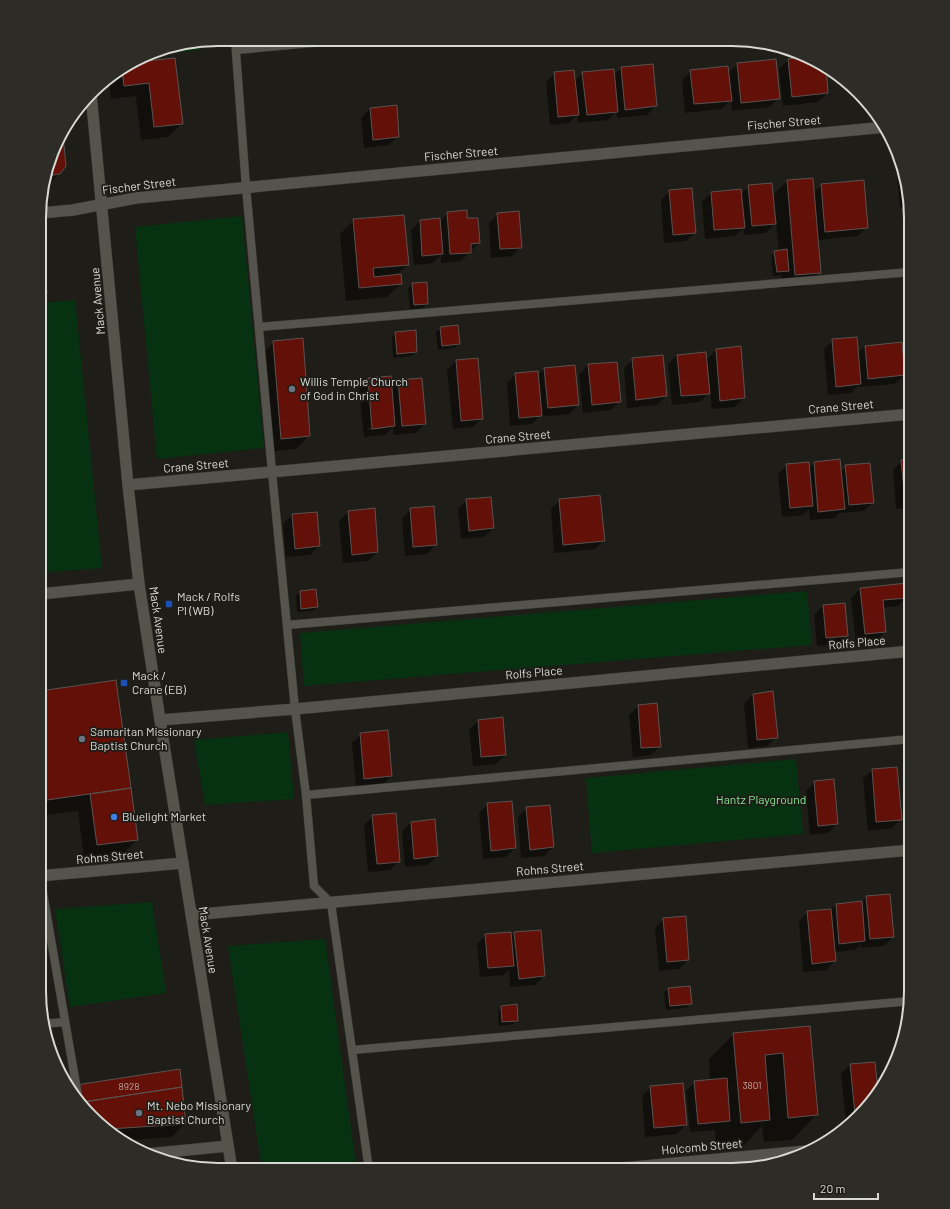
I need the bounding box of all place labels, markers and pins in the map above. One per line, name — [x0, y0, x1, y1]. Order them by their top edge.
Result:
place label: Willis Temple Church of God in Christ — [300, 374, 408, 402]
marker: Willis Temple Church of God in Christ — [287, 384, 297, 394]
place label: Mack / Rolfs Pl (WB) — [177, 589, 240, 617]
marker: Mack / Rolfs Pl (WB) — [164, 599, 174, 609]
place label: Mack / Crane (EB) — [132, 668, 187, 696]
marker: Mack / Crane (EB) — [119, 678, 129, 688]
place label: Samaritan Missionary Baptist Church — [90, 724, 202, 752]
marker: Samaritan Missionary Baptist Church — [77, 734, 87, 744]
place label: Bluelight Market — [122, 809, 206, 823]
marker: Bluelight Market — [109, 812, 119, 822]
place label: Mt. Nebo Missionary Baptist Church — [147, 1098, 252, 1126]
marker: Mt. Nebo Missionary Baptist Church — [134, 1108, 144, 1118]

